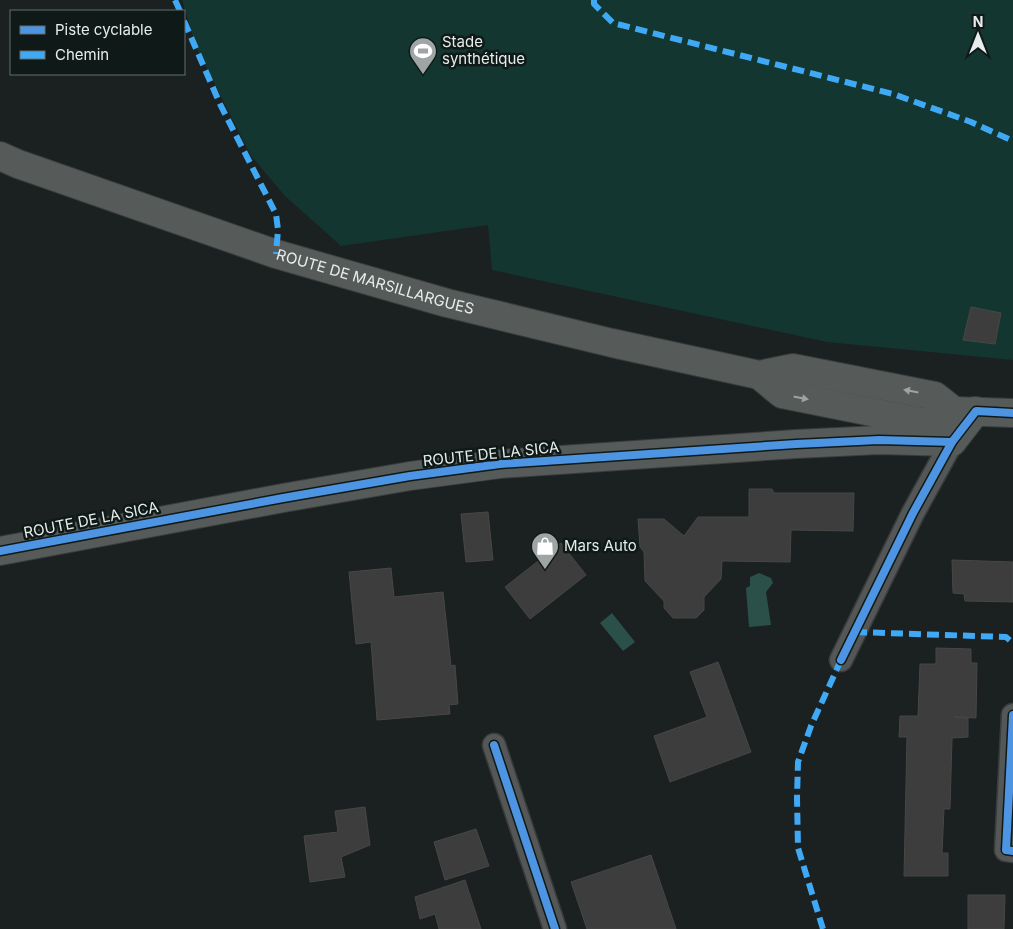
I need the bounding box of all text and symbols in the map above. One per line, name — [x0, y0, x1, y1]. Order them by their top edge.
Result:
legend — [10, 10, 185, 75]
north arrow — [953, 10, 1003, 60]
text: N — [973, 13, 983, 30]
text: Piste cyclable — [55, 20, 152, 39]
place label: Stade synthétique — [442, 32, 525, 68]
sports icon: Stade synthétique — [408, 36, 438, 75]
text: Chemin — [55, 45, 109, 64]
street label: ROUTE DE MARSILLARGUES — [274, 245, 476, 318]
one-way arrow — [903, 387, 919, 395]
one-way arrow — [793, 394, 808, 402]
street label: ROUTE DE LA SICA — [422, 437, 560, 470]
street label: ROUTE DE LA SICA — [22, 497, 160, 542]
shop icon: Mars Auto — [530, 531, 560, 570]
place label: Mars Auto — [564, 536, 637, 555]

